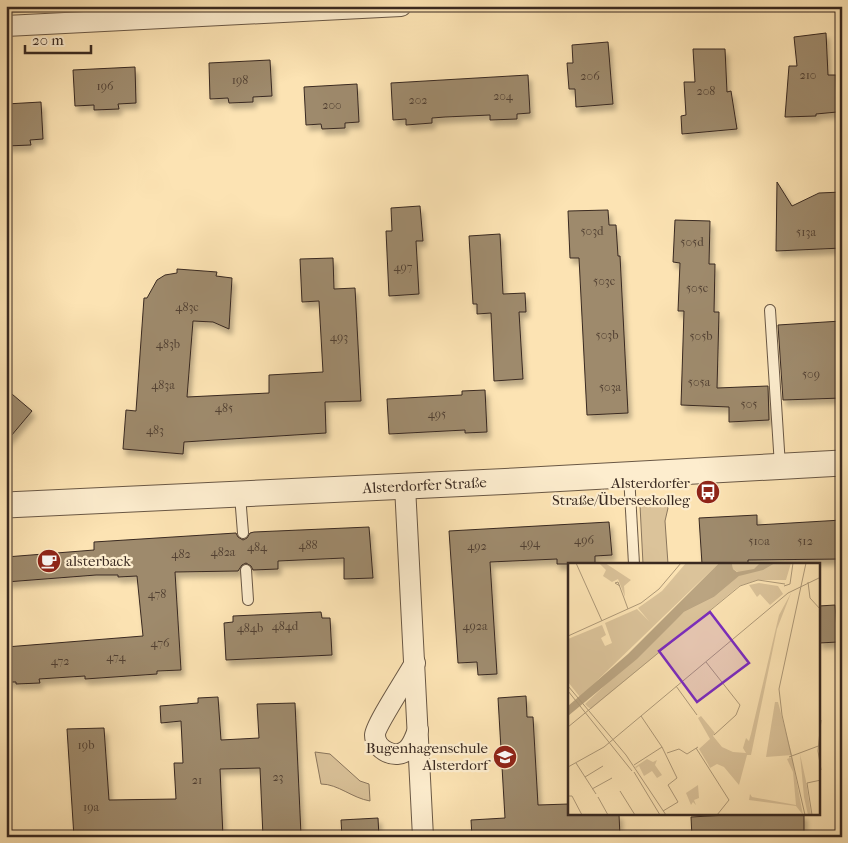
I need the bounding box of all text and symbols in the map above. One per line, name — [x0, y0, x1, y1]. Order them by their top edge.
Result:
scale bar — [25, 22, 91, 54]
text: 20 m — [32, 31, 64, 49]
house number: 210 — [799, 68, 817, 82]
house number: 206 — [580, 69, 600, 83]
house number: 198 — [232, 73, 248, 87]
house number: 196 — [96, 79, 114, 93]
house number: 208 — [697, 84, 715, 98]
house number: 204 — [493, 89, 514, 103]
house number: 202 — [409, 93, 427, 107]
house number: 200 — [322, 98, 342, 112]
house number: 503d — [580, 224, 604, 238]
house number: 513a — [796, 225, 816, 239]
house number: 505d — [680, 235, 704, 249]
house number: 497 — [393, 260, 413, 274]
house number: 503c — [593, 274, 615, 288]
house number: 505c — [686, 281, 708, 295]
house number: 483c — [175, 300, 199, 314]
house number: 503b — [596, 328, 618, 342]
house number: 505b — [689, 329, 713, 343]
house number: 493 — [330, 330, 348, 344]
house number: 483b — [156, 337, 180, 351]
house number: 509 — [802, 367, 820, 381]
house number: 505a — [688, 375, 711, 389]
house number: 483a — [151, 378, 175, 392]
house number: 503a — [599, 380, 622, 394]
house number: 505 — [741, 397, 757, 411]
house number: 485 — [215, 401, 233, 415]
house number: 495 — [428, 407, 446, 421]
house number: 483 — [146, 423, 164, 437]
street label: Alsterdorfer Straße — [361, 473, 488, 497]
place label: Alsterdorfer Straße/Überseekolleg — [552, 474, 691, 509]
bus stop icon: Alsterdorfer Straße/Überseekolleg — [695, 479, 721, 505]
house number: 496 — [574, 533, 594, 547]
house number: 510a — [748, 534, 770, 548]
house number: 512 — [797, 534, 813, 548]
house number: 494 — [520, 536, 541, 550]
house number: 488 — [298, 538, 318, 552]
house number: 492 — [467, 539, 487, 553]
house number: 484 — [247, 540, 268, 554]
house number: 482a — [211, 545, 236, 559]
house number: 482 — [171, 547, 191, 561]
cafe icon: alsterback — [36, 548, 62, 574]
place label: alsterback — [66, 552, 131, 570]
inset map — [568, 563, 820, 816]
house number: 478 — [148, 587, 166, 601]
house number: 484d — [272, 619, 299, 633]
house number: 492a — [462, 619, 488, 633]
house number: 484b — [237, 621, 263, 635]
house number: 476 — [150, 636, 170, 650]
house number: 474 — [106, 650, 127, 664]
house number: 472 — [51, 654, 69, 668]
house number: 19b — [78, 738, 94, 752]
place label: Bugenhagenschule Alsterdorf — [366, 739, 491, 774]
school or university icon: Bugenhagenschule Alsterdorf — [492, 744, 518, 770]
house number: 23 — [272, 770, 284, 784]
house number: 21 — [192, 773, 202, 787]
house number: 19a — [83, 800, 100, 814]

